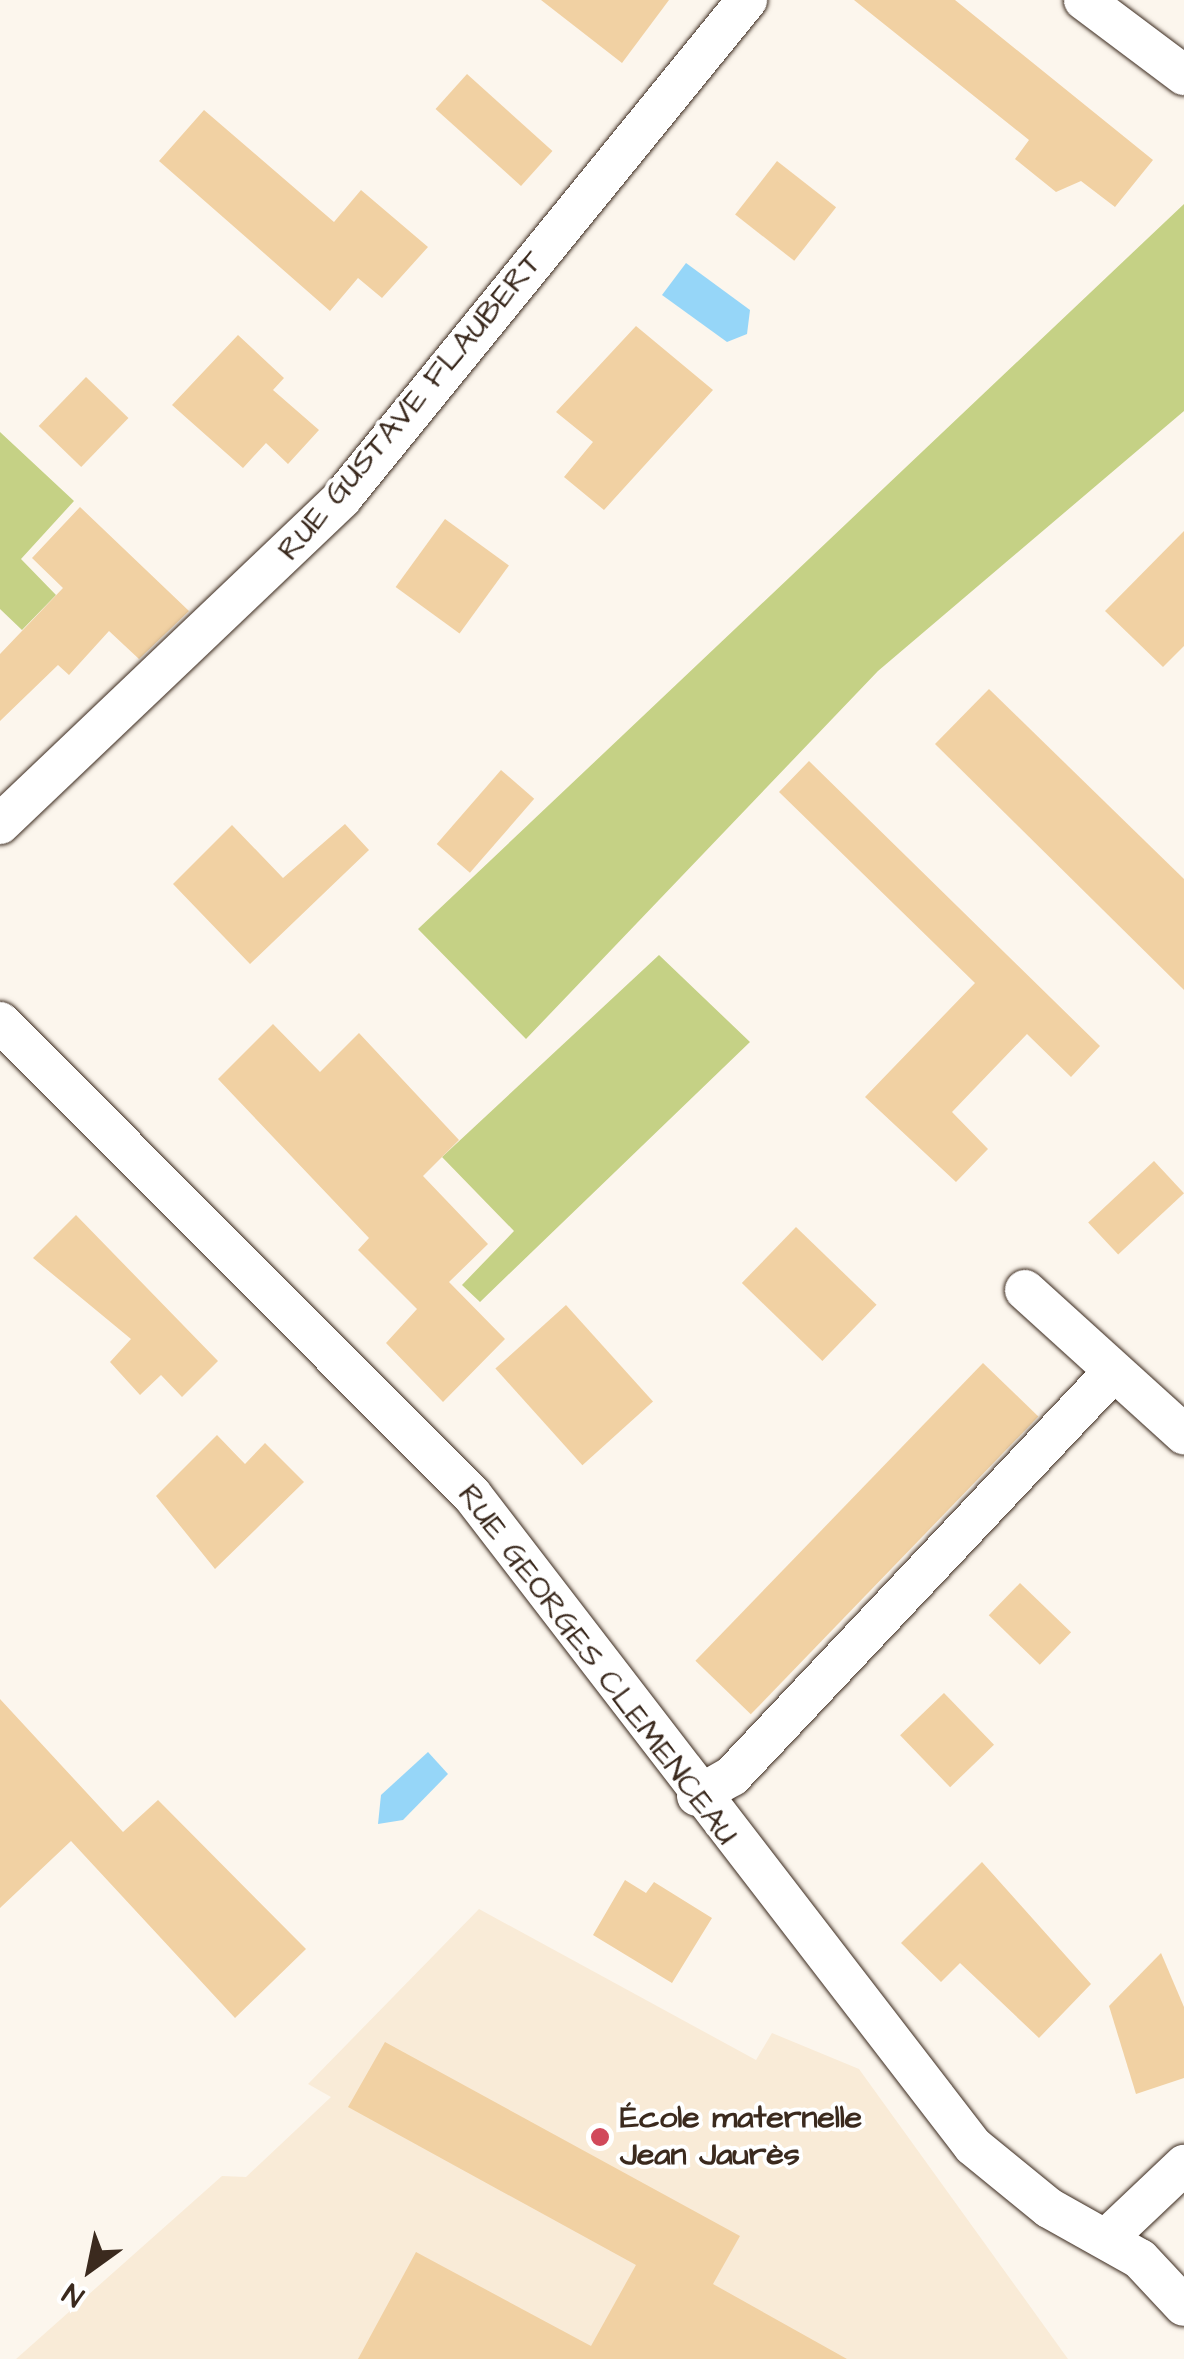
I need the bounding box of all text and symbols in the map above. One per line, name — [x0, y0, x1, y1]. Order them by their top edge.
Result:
street label: RUE GUSTAVE FLAUBERT — [270, 243, 552, 569]
street label: RUE GEORGES CLEMENCEAU — [449, 1477, 745, 1853]
place label: École maternelle Jean Jaurès — [620, 2100, 862, 2175]
marker: École maternelle Jean Jaurès — [589, 2126, 611, 2148]
north arrow — [40, 2219, 140, 2319]
text: N — [55, 2273, 91, 2316]

